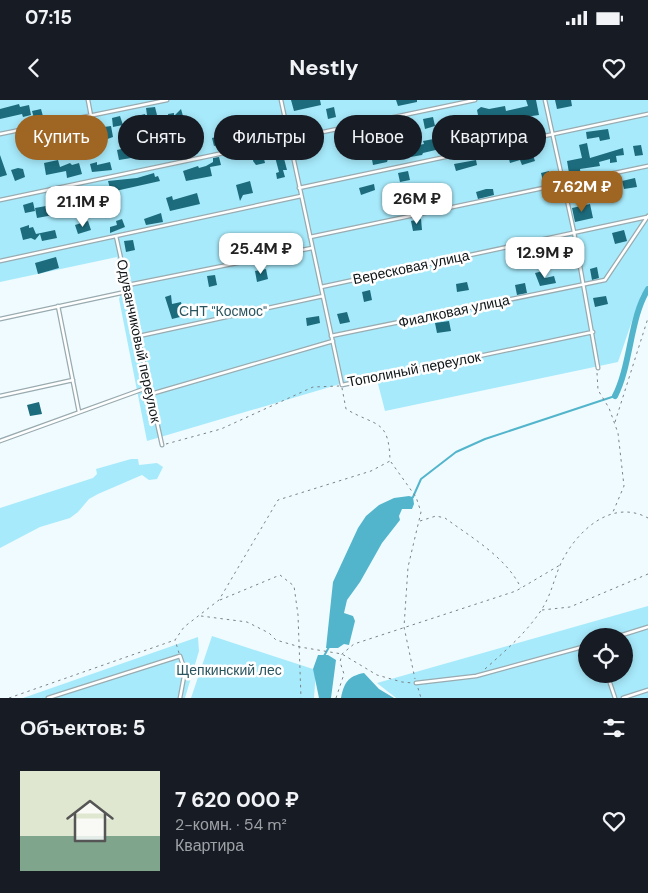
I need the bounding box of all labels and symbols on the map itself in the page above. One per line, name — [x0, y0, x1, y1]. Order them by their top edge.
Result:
pin: 7.62M ₽ — [536, 170, 628, 213]
pin: 26M ₽ — [382, 182, 452, 225]
pin: 21.1M ₽ — [37, 186, 129, 228]
pin: 25.4M ₽ — [215, 232, 307, 275]
pin: 12.9M ₽ — [499, 236, 591, 279]
street label: Вересковая улица — [351, 246, 471, 288]
street label: Одуванчиковый переулок — [113, 258, 165, 425]
street label: Фиалковая улица — [397, 290, 512, 332]
park label: СНТ "Космос" — [179, 302, 267, 320]
street label: Тополиный переулок — [346, 347, 483, 391]
park label: Щепкинский лес — [176, 661, 282, 679]

